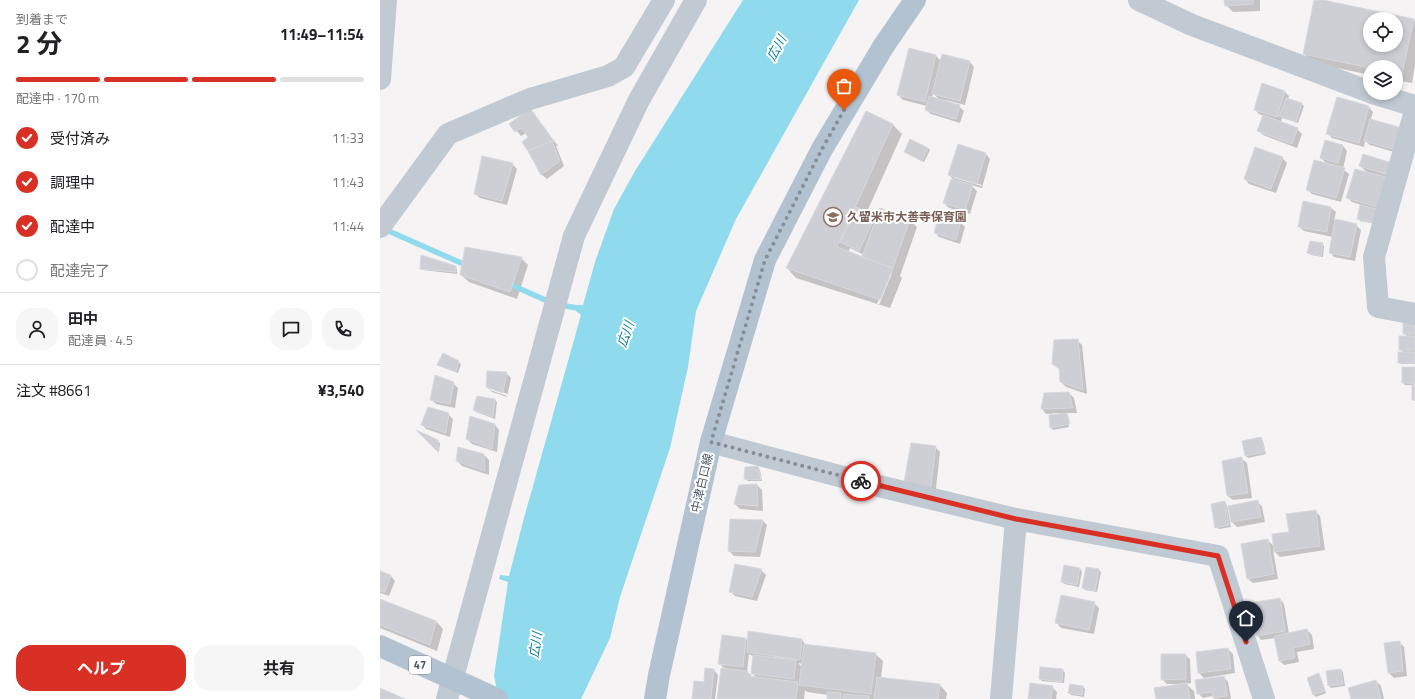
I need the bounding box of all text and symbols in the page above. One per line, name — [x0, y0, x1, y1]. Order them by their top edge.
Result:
text: 到着まで — [16, 9, 68, 29]
map controls — [1363, 12, 1403, 100]
button: locate — [1363, 12, 1403, 52]
text: 11:49–11:54 — [280, 23, 364, 46]
text: 2 分 — [16, 24, 62, 63]
water label: 広川 — [761, 30, 792, 64]
button: layers — [1363, 60, 1403, 100]
pin — [827, 69, 861, 110]
icon: bag — [833, 75, 855, 97]
text: 配達中 · 170 m — [16, 88, 99, 108]
icon: check — [16, 127, 38, 149]
text: 受付済み — [50, 127, 110, 150]
text: 11:33 — [332, 128, 364, 148]
icon: check — [16, 171, 38, 193]
text: 調理中 — [50, 171, 95, 194]
text: 11:43 — [332, 172, 364, 192]
school or university icon: 久留米市大善寺保育園 — [822, 206, 844, 228]
place label: 久留米市大善寺保育園 — [847, 207, 967, 226]
icon: check — [16, 215, 38, 237]
text: 配達中 — [50, 215, 95, 238]
text: 11:44 — [332, 216, 364, 236]
text: 配達完了 — [50, 259, 110, 282]
text: 田中 — [68, 307, 98, 330]
button: person — [16, 308, 58, 350]
button: chat — [270, 308, 312, 350]
button: phone — [322, 308, 364, 350]
water label: 広川 — [611, 317, 639, 350]
text: 配達員 · 4.5 — [68, 330, 133, 350]
text: 注文 #8661 — [16, 379, 91, 402]
text: ¥3,540 — [318, 379, 364, 402]
street label: 中津白口線 — [686, 452, 718, 514]
courier — [841, 461, 881, 501]
icon: bike — [850, 470, 872, 492]
pin — [1229, 601, 1263, 642]
icon: home — [1235, 607, 1257, 629]
water label: 広川 — [523, 629, 547, 659]
button: ヘルプ — [16, 645, 186, 691]
button: 共有 — [194, 645, 364, 691]
road number: 47 — [409, 656, 431, 674]

